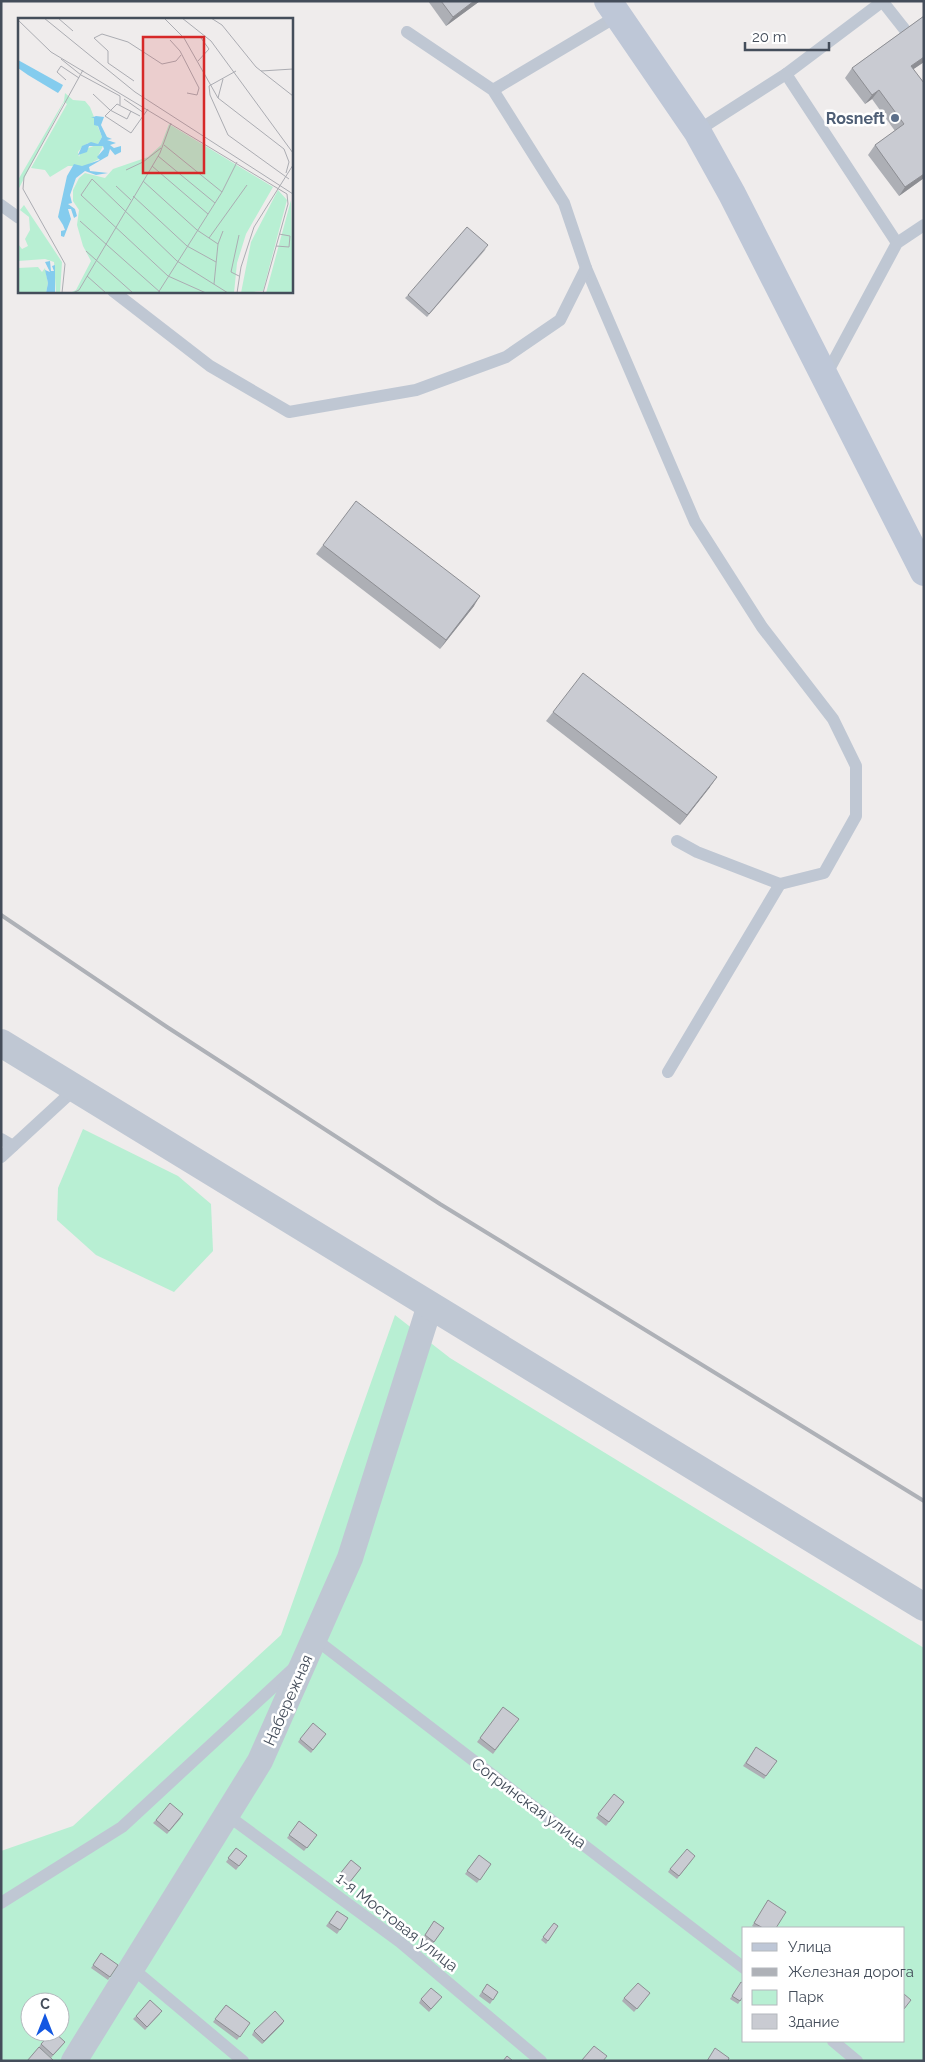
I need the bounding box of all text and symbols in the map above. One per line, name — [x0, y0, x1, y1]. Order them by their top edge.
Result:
inset map — [18, 18, 292, 292]
scale bar — [745, 20, 829, 52]
text: 20 m — [752, 28, 787, 46]
place label: Rosneft — [826, 109, 885, 128]
marker: Rosneft — [889, 112, 901, 124]
street label: Набережная — [259, 1651, 317, 1749]
street label: Согринская улица — [468, 1754, 590, 1852]
street label: 1-я Мостовая улица — [332, 1868, 462, 1976]
legend — [742, 1927, 905, 2042]
text: Улица — [788, 1938, 832, 1956]
text: Железная дорога — [788, 1963, 914, 1981]
text: Парк — [788, 1988, 824, 2006]
north arrow — [20, 1992, 70, 2042]
text: С — [40, 1996, 50, 2012]
text: Здание — [788, 2013, 840, 2031]

